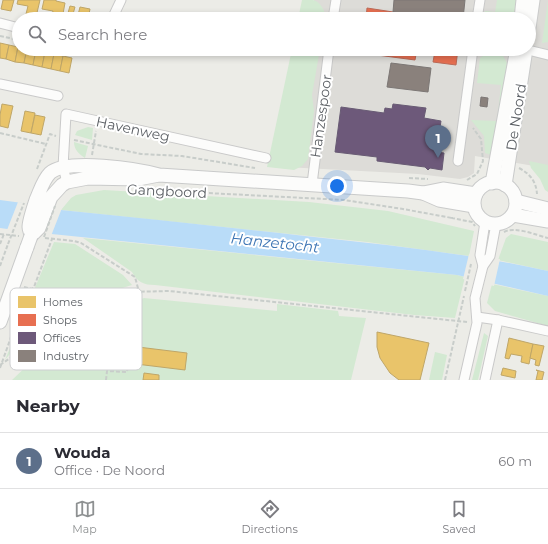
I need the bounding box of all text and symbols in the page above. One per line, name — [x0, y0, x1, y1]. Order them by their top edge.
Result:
search box — [12, 12, 536, 56]
icon: search — [26, 23, 48, 45]
text: Search here — [58, 25, 147, 44]
street label: Hanzespoor — [306, 73, 336, 159]
street label: De Noord — [502, 82, 530, 152]
street label: Havenweg — [95, 112, 171, 146]
pin: 1 — [425, 125, 451, 158]
your location — [327, 176, 347, 196]
street label: Gangboord — [127, 180, 207, 202]
water label: Hanzetocht — [230, 228, 320, 257]
legend — [10, 288, 142, 370]
text: Homes — [43, 295, 83, 309]
text: Shops — [43, 313, 78, 327]
text: Offices — [43, 331, 81, 345]
text: Industry — [43, 349, 89, 363]
text: Nearby — [16, 396, 80, 416]
text: Wouda — [54, 443, 110, 462]
text: 1 — [26, 453, 32, 469]
text: 60 m — [498, 453, 532, 469]
text: Office · De Noord — [54, 462, 165, 478]
tab: Map — [72, 498, 97, 536]
tab: Directions — [242, 498, 298, 536]
tab: Saved — [443, 498, 476, 536]

